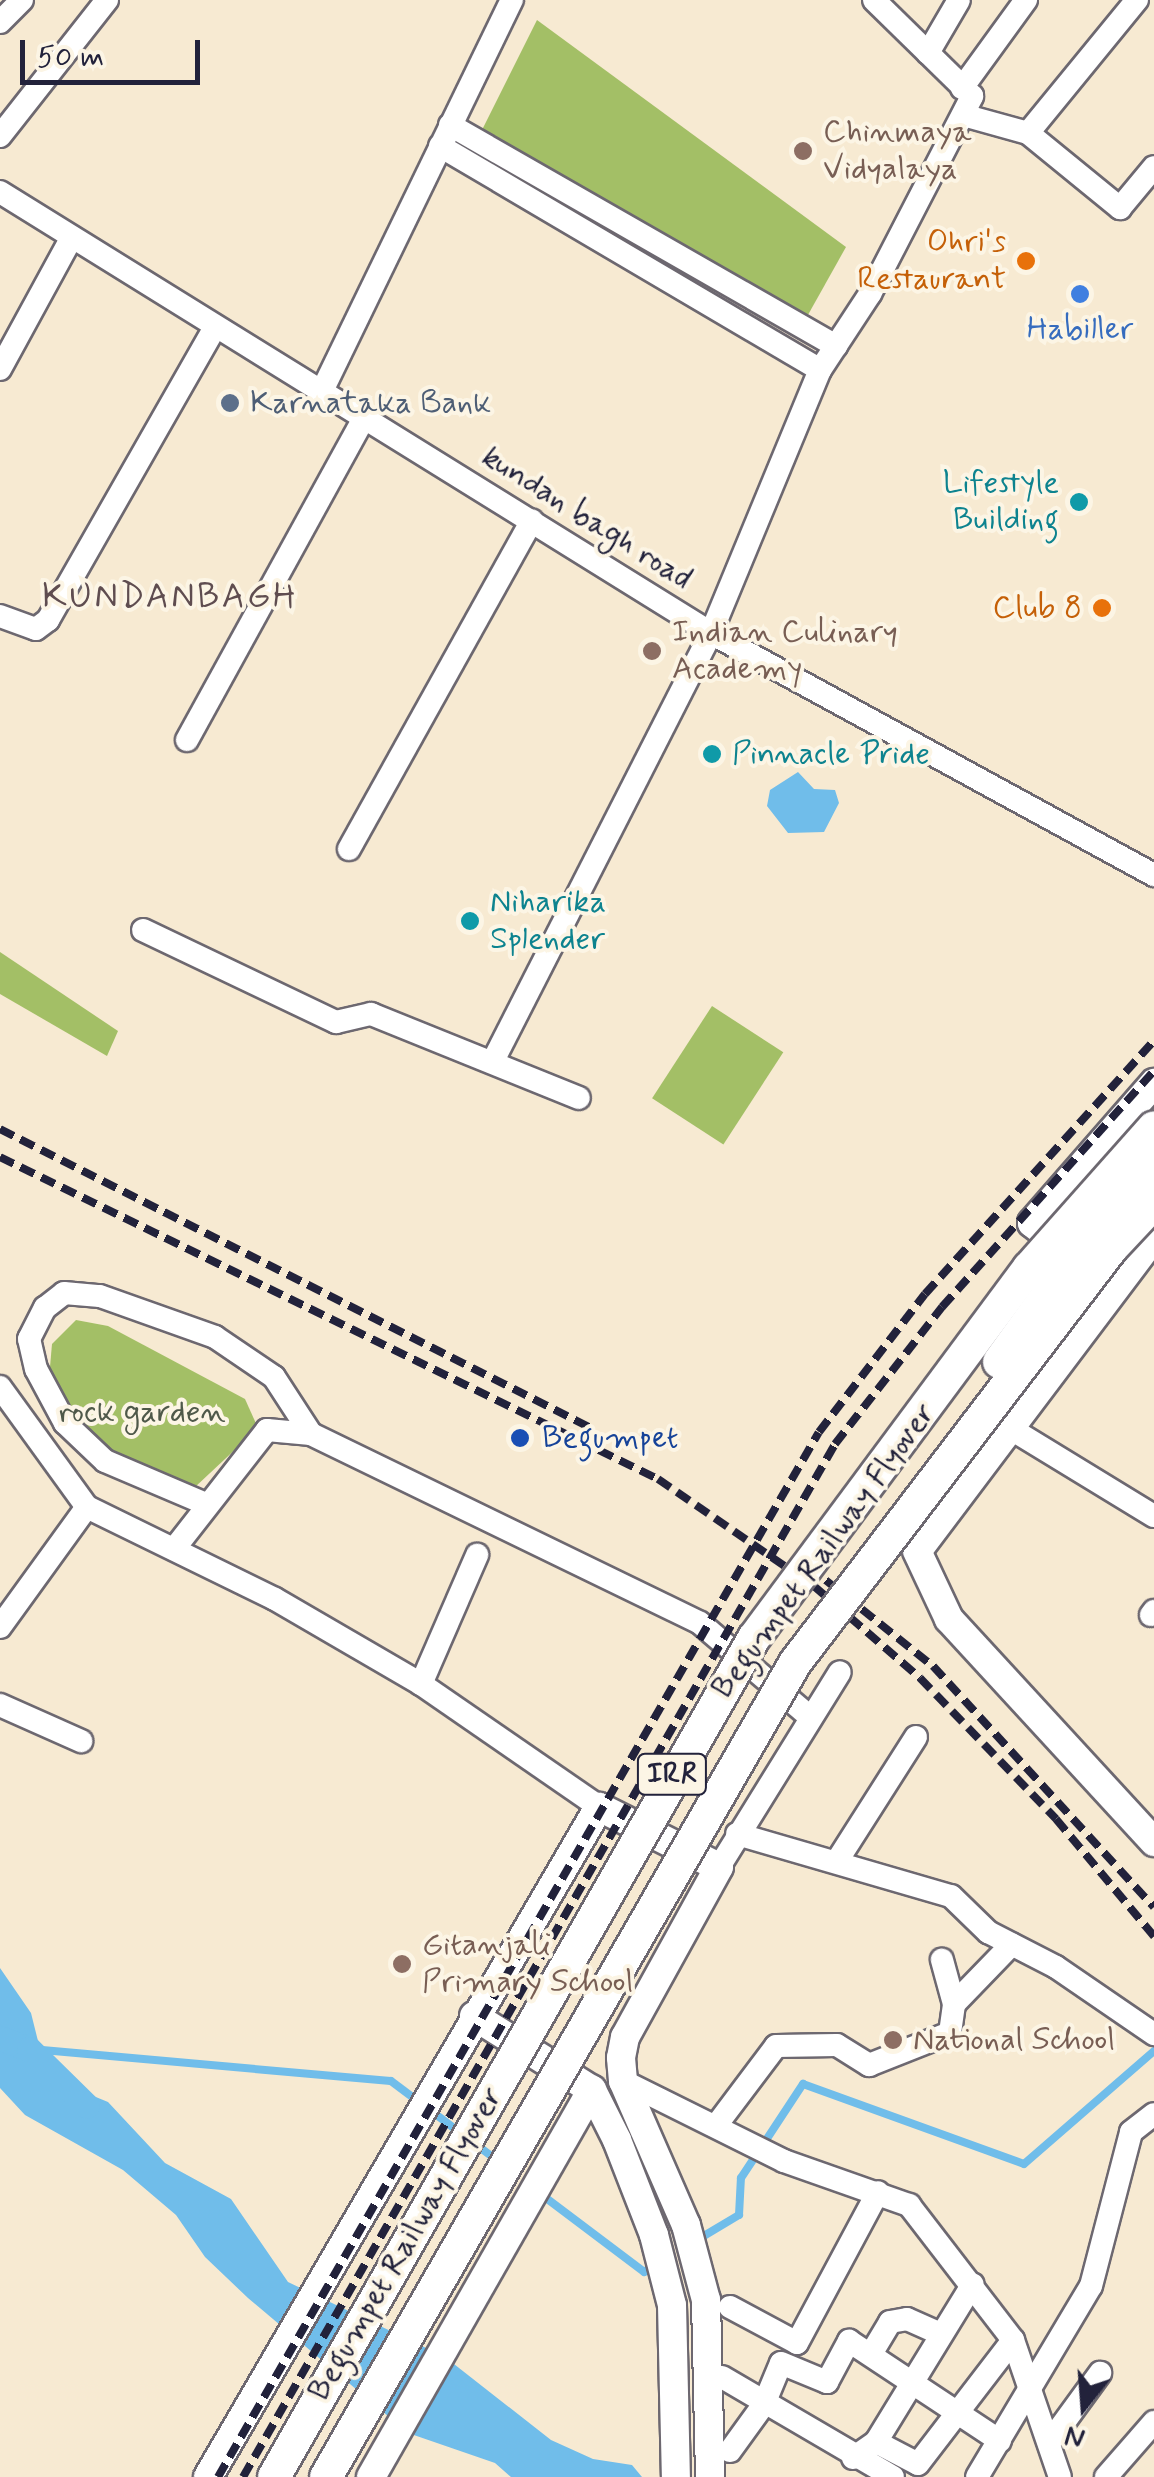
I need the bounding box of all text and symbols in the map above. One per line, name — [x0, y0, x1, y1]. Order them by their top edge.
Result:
scale bar — [25, 20, 205, 82]
text: 50 m — [37, 38, 104, 77]
place label: Chinmaya Vidyalaya — [823, 114, 971, 189]
marker: Chinmaya Vidyalaya — [792, 140, 814, 162]
place label: Ohri's Restaurant — [857, 224, 1006, 299]
marker: Ohri's Restaurant — [1015, 250, 1037, 272]
marker: Habiller — [1069, 283, 1091, 305]
place label: Habiller — [1027, 310, 1133, 348]
place label: Karnataka Bank — [250, 384, 491, 422]
marker: Karnataka Bank — [219, 392, 241, 414]
street label: kundan bagh road — [479, 440, 695, 596]
place label: Lifestyle Building — [943, 465, 1059, 540]
marker: Lifestyle Building — [1068, 491, 1090, 513]
district label: KUNDANBAGH — [41, 576, 299, 618]
place label: Club 8 — [992, 589, 1082, 627]
marker: Club 8 — [1091, 597, 1113, 619]
place label: Indian Culinary Academy — [672, 614, 898, 689]
marker: Indian Culinary Academy — [641, 640, 663, 662]
place label: Pinnacle Pride — [732, 735, 929, 773]
marker: Pinnacle Pride — [701, 743, 723, 765]
place label: Niharika Splender — [490, 884, 606, 959]
marker: Niharika Splender — [459, 910, 481, 932]
park label: rock garden — [64, 1393, 220, 1431]
street label: Begumpet Railway Flyover — [703, 1395, 945, 1707]
place label: Begumpet — [542, 1419, 678, 1457]
marker: Begumpet — [507, 1425, 533, 1451]
road number: IRR — [634, 1749, 710, 1799]
place label: Gitanjali Primary School — [422, 1927, 633, 2002]
marker: Gitanjali Primary School — [391, 1953, 413, 1975]
place label: National School — [913, 2021, 1115, 2059]
marker: National School — [882, 2029, 904, 2051]
street label: Begumpet Railway Flyover — [300, 2080, 512, 2408]
north arrow — [1034, 2357, 1134, 2457]
text: N — [1061, 2416, 1089, 2457]

